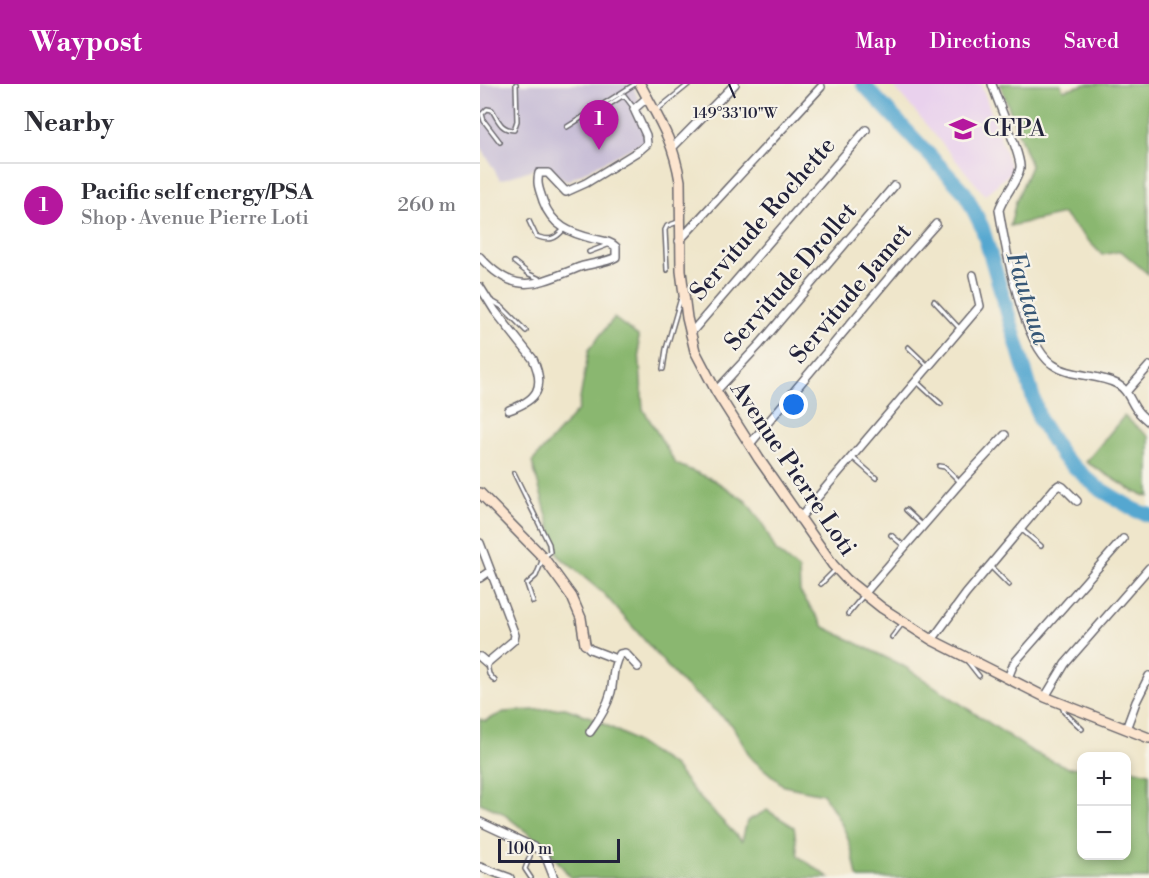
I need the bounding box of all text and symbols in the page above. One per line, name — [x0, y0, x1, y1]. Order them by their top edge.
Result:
text: Waypost — [30, 25, 142, 60]
text: Map — [855, 29, 897, 55]
text: Directions — [930, 29, 1031, 55]
text: Saved — [1064, 29, 1119, 55]
pin: 1 — [580, 100, 618, 150]
text: 149°33'10"W — [693, 104, 778, 123]
text: Nearby — [24, 107, 114, 139]
school or university icon: CFPA — [948, 114, 978, 144]
place label: CFPA — [983, 114, 1046, 144]
street label: Servitude Rochette — [684, 131, 842, 307]
text: Pacific self energy/PSA — [81, 179, 313, 206]
text: 1 — [39, 193, 48, 218]
text: 260 m — [398, 193, 456, 218]
street label: Servitude Drollet — [718, 196, 864, 357]
text: Shop · Avenue Pierre Loti — [81, 206, 309, 231]
street label: Servitude Jamet — [784, 217, 919, 370]
water label: Fautaua — [999, 247, 1058, 349]
street label: Avenue Pierre Loti — [723, 375, 863, 562]
your location — [779, 390, 808, 419]
map controls — [1077, 752, 1131, 860]
button: + — [1077, 752, 1131, 806]
button: − — [1077, 806, 1131, 860]
scale bar — [498, 836, 620, 864]
text: 100 m — [507, 839, 552, 859]

